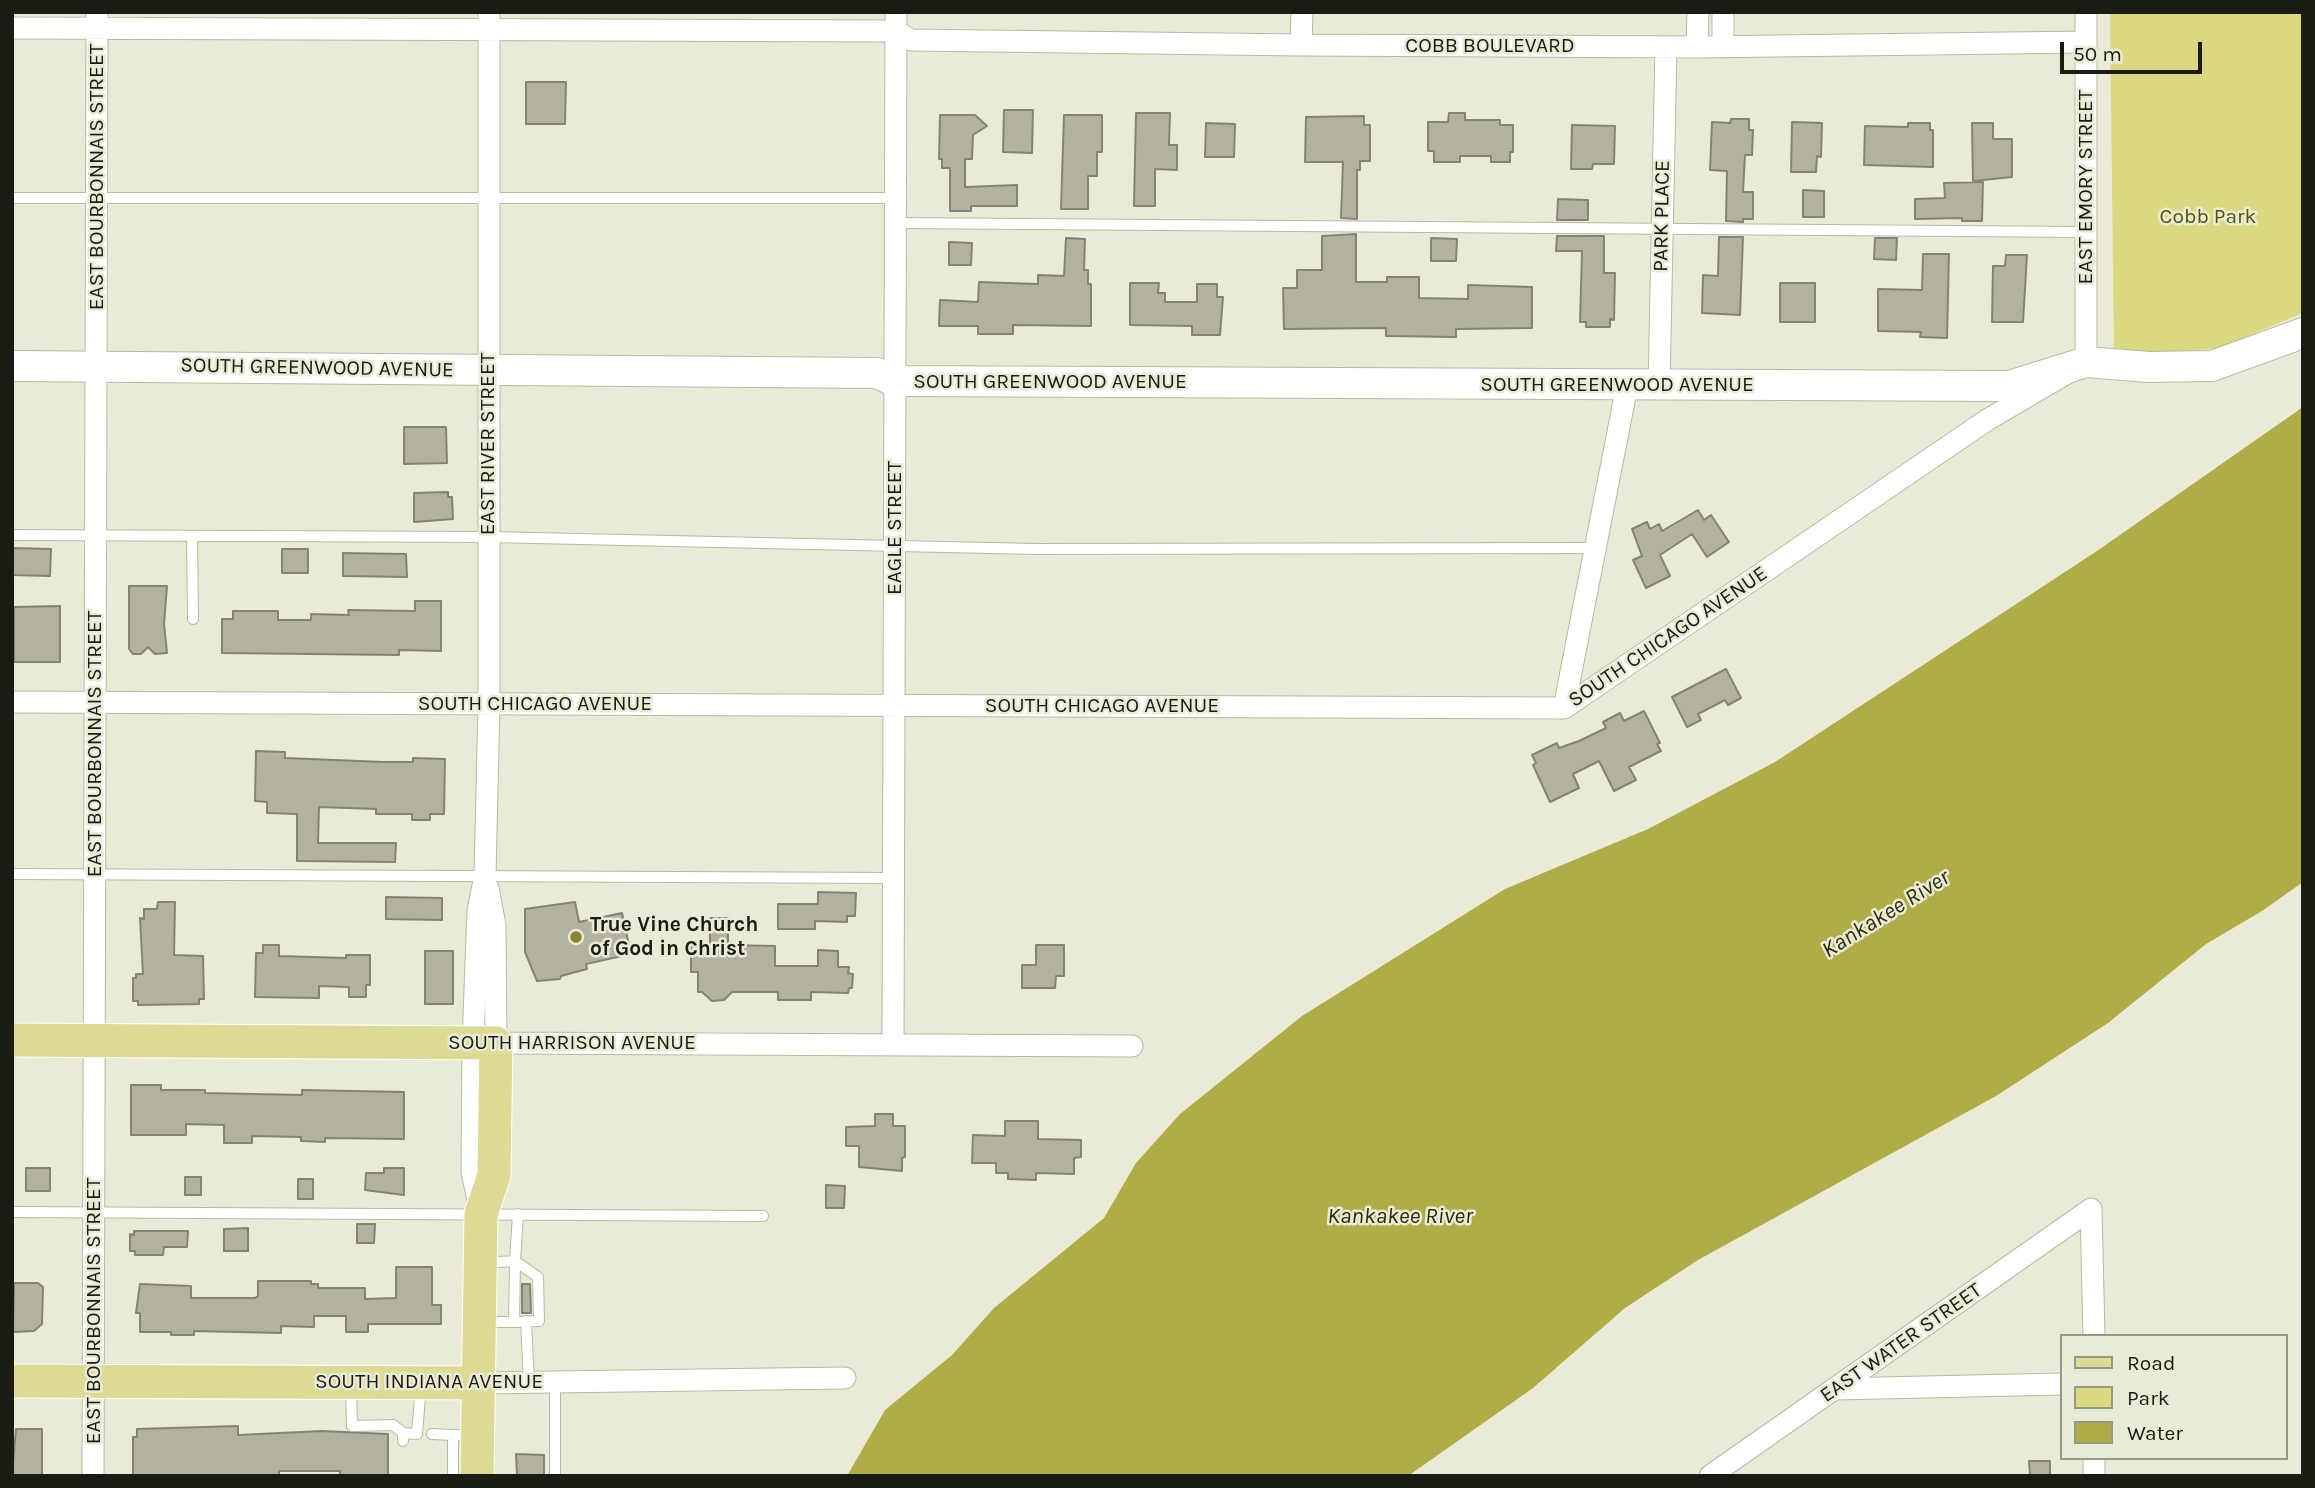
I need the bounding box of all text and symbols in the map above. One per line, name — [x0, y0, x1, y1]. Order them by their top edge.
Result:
scale bar — [2063, 28, 2205, 72]
street label: COBB BOULEVARD — [1405, 33, 1575, 59]
text: 50 m — [2073, 42, 2122, 66]
street label: EAST BOURBONNAIS STREET — [84, 44, 110, 310]
street label: EAST EMORY STREET — [2073, 90, 2099, 284]
street label: PARK PLACE — [1648, 160, 1676, 272]
park label: Cobb Park — [2160, 204, 2256, 230]
street label: SOUTH GREENWOOD AVENUE — [180, 353, 454, 383]
street label: EAST RIVER STREET — [475, 353, 501, 535]
street label: SOUTH GREENWOOD AVENUE — [913, 369, 1187, 395]
street label: SOUTH GREENWOOD AVENUE — [1480, 372, 1754, 398]
street label: EAGLE STREET — [882, 461, 908, 595]
street label: SOUTH CHICAGO AVENUE — [1564, 561, 1772, 713]
street label: EAST BOURBONNAIS STREET — [82, 611, 108, 877]
street label: SOUTH CHICAGO AVENUE — [418, 691, 652, 717]
street label: SOUTH CHICAGO AVENUE — [985, 693, 1219, 719]
water label: Kankakee River — [1817, 864, 1955, 964]
place label: True Vine Church of God in Christ — [590, 912, 758, 962]
marker: True Vine Church of God in Christ — [568, 929, 584, 945]
street label: SOUTH HARRISON AVENUE — [448, 1030, 696, 1056]
street label: EAST BOURBONNAIS STREET — [81, 1178, 107, 1444]
water label: Kankakee River — [1327, 1202, 1473, 1230]
street label: EAST WATER STREET — [1815, 1278, 1987, 1408]
legend — [2060, 1334, 2287, 1460]
text: Road — [2127, 1351, 2175, 1375]
street label: SOUTH INDIANA AVENUE — [315, 1369, 543, 1395]
text: Park — [2127, 1386, 2170, 1410]
text: Water — [2127, 1421, 2183, 1445]

